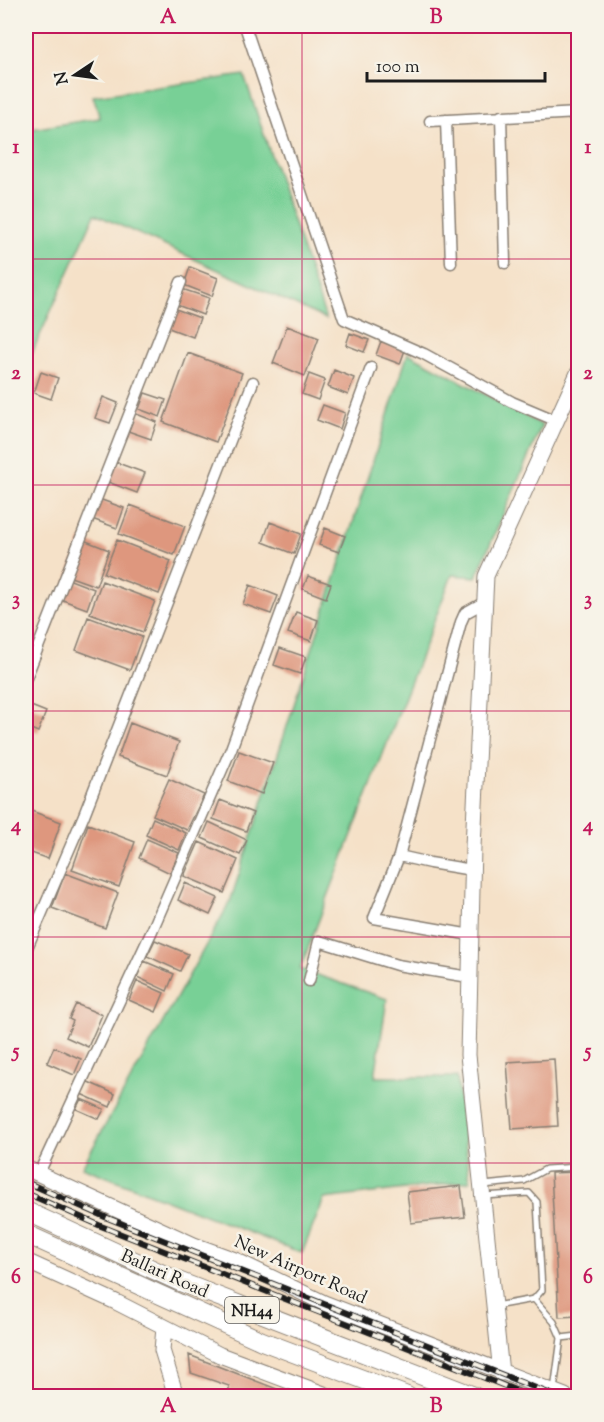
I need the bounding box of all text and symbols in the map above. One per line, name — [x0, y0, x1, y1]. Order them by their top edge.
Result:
text: A — [160, 4, 177, 33]
text: B — [430, 4, 443, 33]
north arrow — [45, 45, 105, 105]
scale bar — [367, 45, 546, 83]
text: 100 m — [376, 55, 420, 81]
text: N — [50, 69, 75, 87]
text: 1 — [13, 134, 20, 163]
text: 1 — [585, 134, 592, 163]
text: 2 — [11, 360, 21, 389]
text: 2 — [583, 360, 593, 389]
text: 3 — [12, 586, 20, 615]
text: 3 — [584, 586, 592, 615]
text: 4 — [10, 812, 21, 841]
text: 4 — [582, 812, 593, 841]
text: 5 — [11, 1038, 20, 1067]
text: 5 — [583, 1038, 592, 1067]
street label: New Airport Road — [230, 1230, 371, 1312]
street label: Ballari Road — [116, 1244, 212, 1306]
text: 6 — [11, 1264, 21, 1293]
text: 6 — [583, 1264, 593, 1293]
road number: NH44 — [225, 1297, 279, 1323]
text: A — [160, 1393, 177, 1422]
text: B — [430, 1393, 443, 1422]

